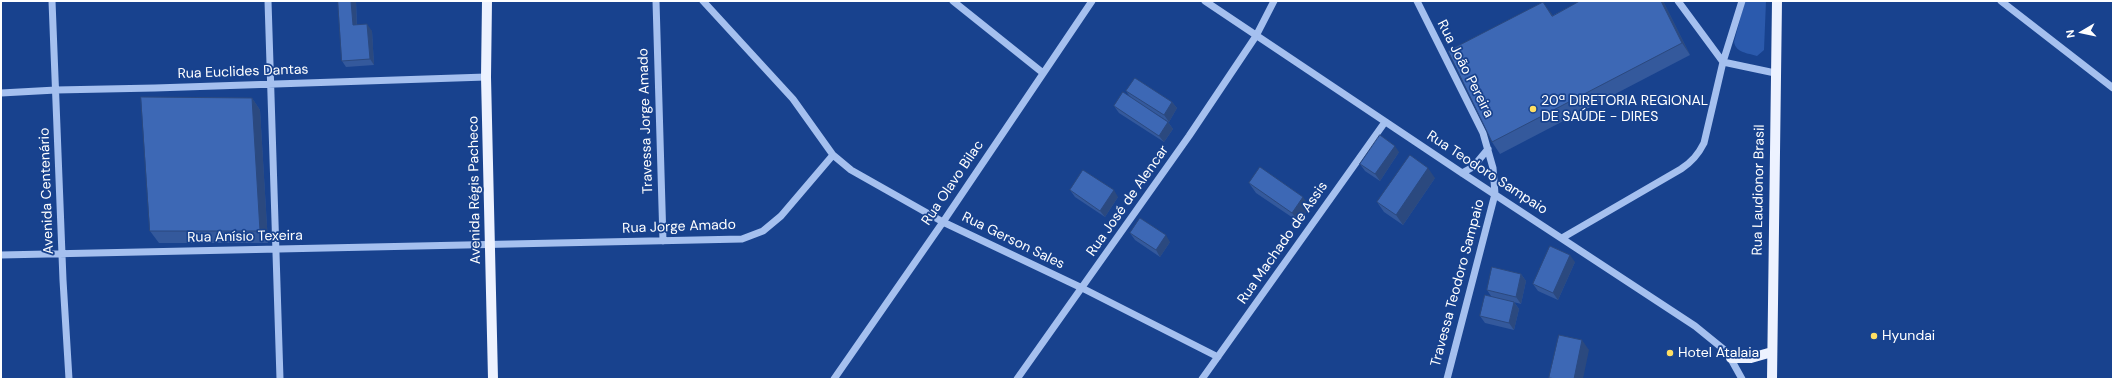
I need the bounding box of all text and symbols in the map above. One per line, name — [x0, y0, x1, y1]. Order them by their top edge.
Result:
north arrow — [2062, 12, 2102, 52]
street label: Rua João Pereira — [1433, 17, 1497, 121]
text: N — [2063, 29, 2078, 39]
street label: Travessa Jorge Amado — [635, 48, 657, 194]
street label: Rua Euclides Dantas — [177, 61, 309, 83]
place label: 20ª DIRETORIA REGIONAL DE SAÚDE - DIRES — [1541, 93, 1708, 126]
marker: 20ª DIRETORIA REGIONAL DE SAÚDE - DIRES — [1528, 104, 1538, 114]
street label: Avenida Régis Pacheco — [465, 116, 485, 264]
street label: Rua Laudionor Brasil — [1749, 124, 1769, 256]
street label: Avenida Centenário — [36, 127, 58, 255]
street label: Rua Teodoro Sampaio — [1423, 128, 1551, 218]
street label: Rua Olavo Bilac — [918, 137, 988, 229]
street label: Rua José de Alencar — [1083, 142, 1173, 260]
street label: Rua Machado de Assis — [1234, 178, 1332, 308]
street label: Travessa Teodoro Sampaio — [1427, 197, 1489, 369]
street label: Rua Gerson Sales — [959, 209, 1067, 273]
street label: Rua Jorge Amado — [622, 217, 736, 237]
street label: Rua Anísio Texeira — [187, 228, 303, 246]
place label: Hyundai — [1882, 328, 1935, 344]
marker: Hyundai — [1869, 331, 1879, 341]
place label: Hotel Atalaia — [1678, 345, 1759, 361]
marker: Hotel Atalaia — [1665, 348, 1675, 358]

